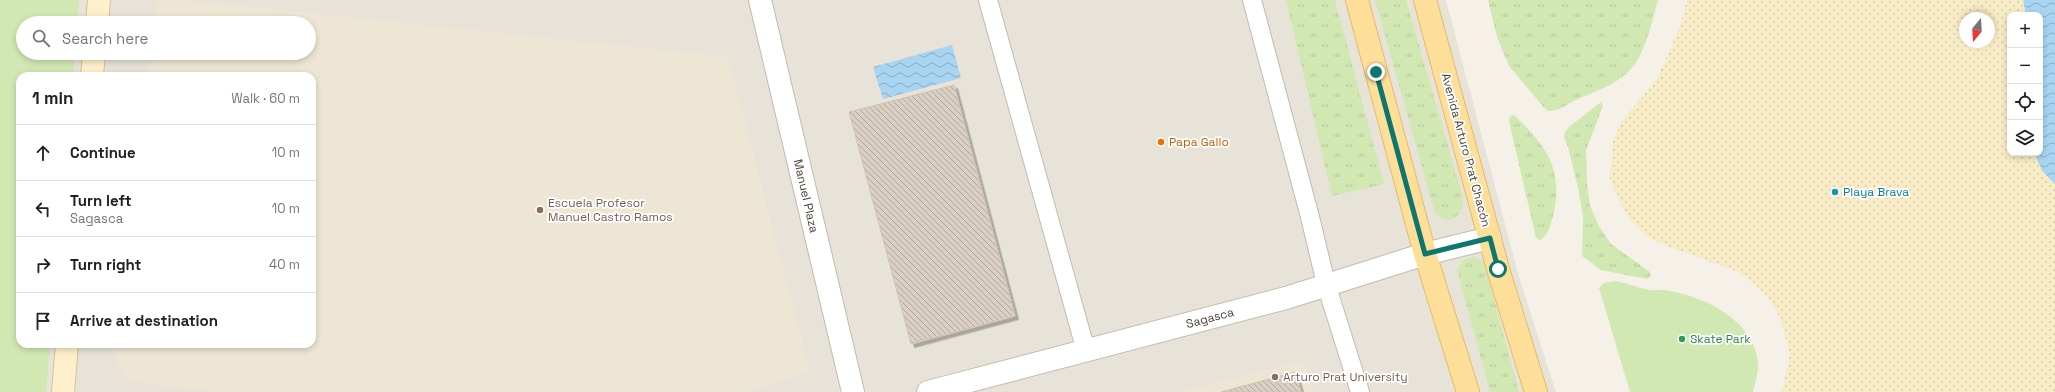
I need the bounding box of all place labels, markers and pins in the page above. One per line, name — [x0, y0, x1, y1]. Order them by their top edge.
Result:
place label: Papa Gallo — [1169, 134, 1229, 150]
marker: Papa Gallo — [1156, 137, 1166, 147]
place label: Playa Brava — [1843, 184, 1909, 200]
marker: Playa Brava — [1830, 187, 1840, 197]
place label: Escuela Profesor Manuel Castro Ramos — [548, 195, 673, 225]
marker: Escuela Profesor Manuel Castro Ramos — [535, 205, 545, 215]
place label: Skate Park — [1690, 331, 1751, 347]
marker: Skate Park — [1677, 334, 1687, 344]
place label: Arturo Prat University — [1283, 369, 1408, 385]
marker: Arturo Prat University — [1270, 372, 1280, 382]

